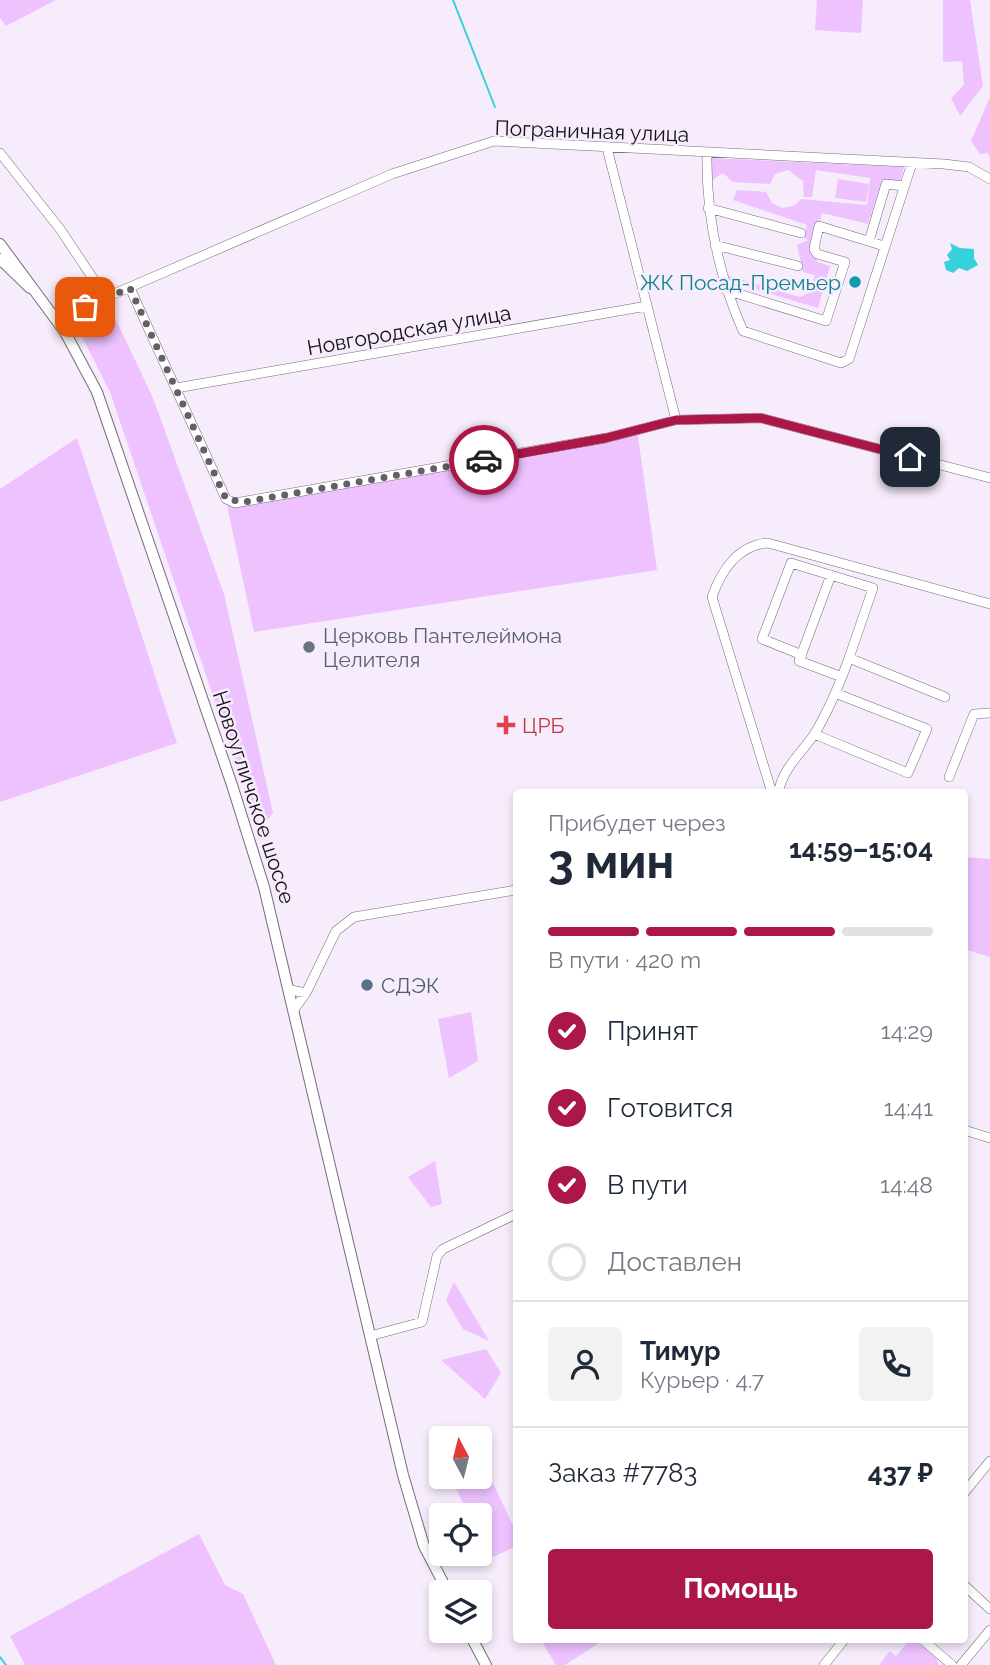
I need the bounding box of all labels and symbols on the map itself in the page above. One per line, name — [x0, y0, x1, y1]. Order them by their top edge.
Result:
street label: Пограничная улица — [494, 115, 690, 147]
place label: ЖК Посад-Премьер — [640, 270, 841, 295]
marker: ЖК Посад-Премьер — [847, 274, 863, 290]
pin — [55, 277, 115, 337]
street label: Новгородская улица — [305, 300, 513, 360]
courier — [449, 425, 519, 495]
pin — [880, 427, 940, 487]
place label: Церковь Пантелеймона Целителя — [323, 623, 562, 672]
marker: Церковь Пантелеймона Целителя — [301, 639, 317, 655]
street label: Новоугличское шоссе — [208, 687, 300, 907]
place label: ЦРБ — [522, 713, 564, 738]
marker: ЦРБ — [496, 715, 516, 735]
place label: СДЭК — [381, 973, 439, 998]
marker: СДЭК — [359, 977, 375, 993]
north arrow — [429, 1426, 492, 1489]

